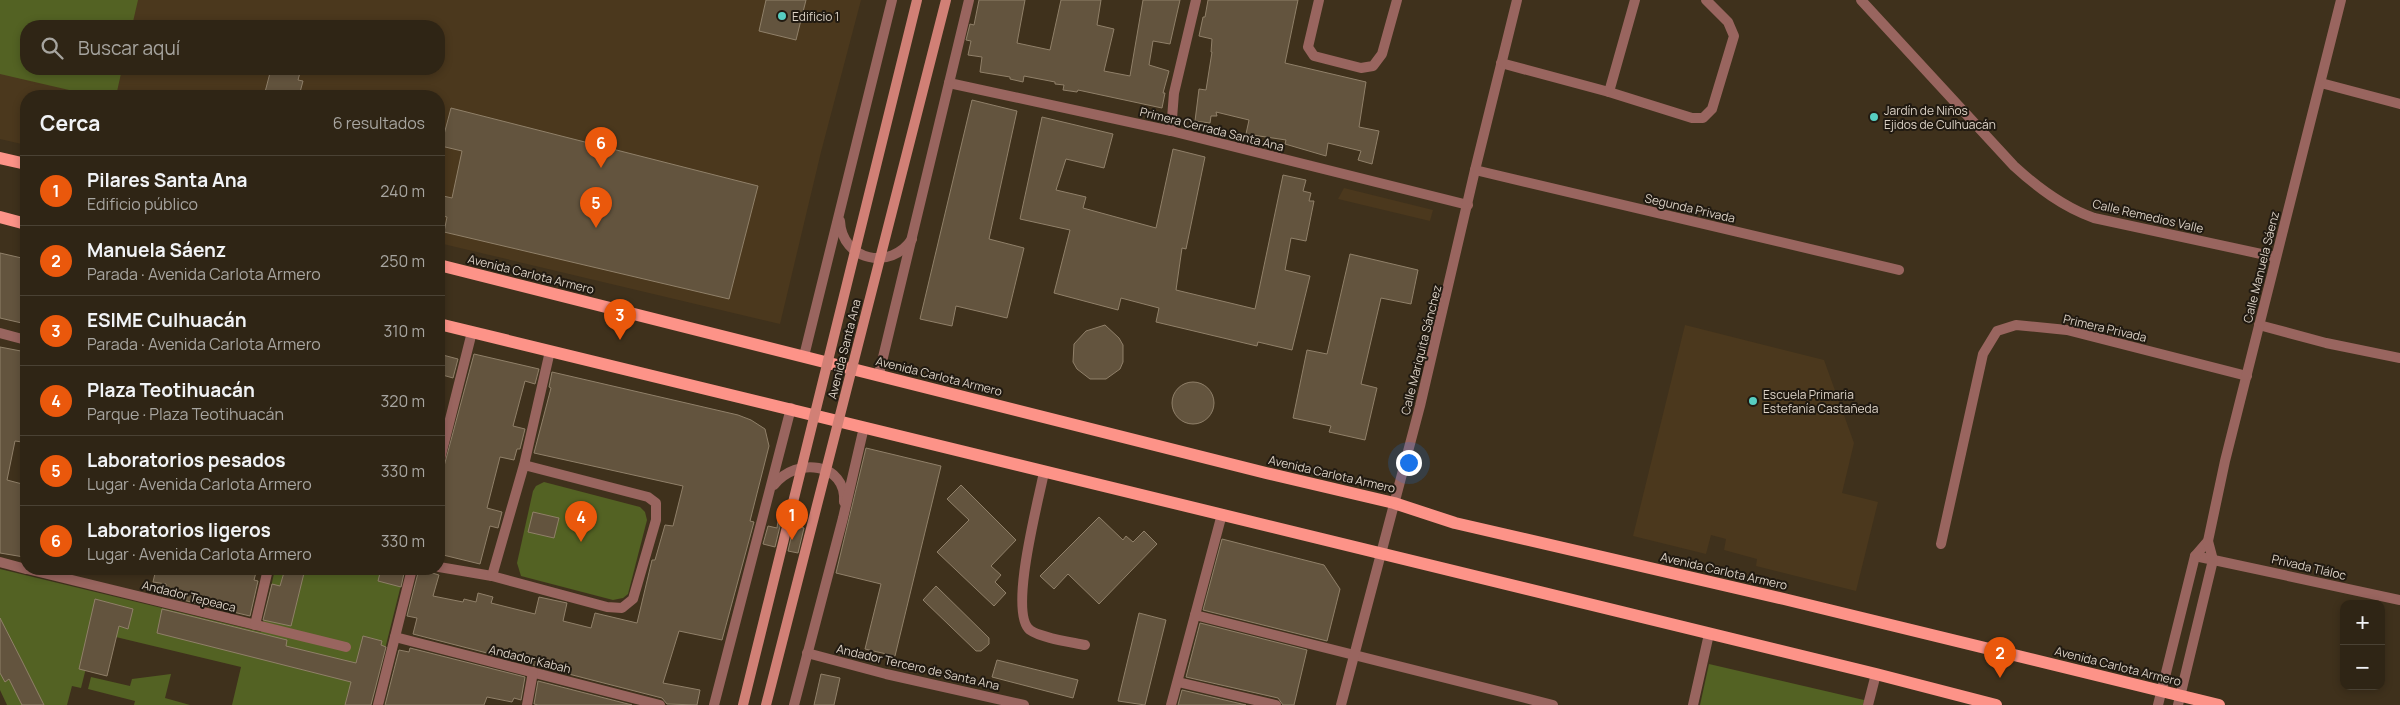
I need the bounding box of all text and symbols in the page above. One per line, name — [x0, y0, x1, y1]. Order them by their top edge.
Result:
place label: Edificio 1 — [792, 8, 839, 25]
marker: Edificio 1 — [776, 10, 788, 22]
search box — [20, 20, 445, 75]
icon: search — [38, 34, 66, 62]
text: Buscar aquí — [78, 35, 180, 61]
place label: Jardín de Niños Ejidos de Culhuacán — [1884, 102, 1996, 133]
street label: Primera Cerrada Santa Ana — [1138, 103, 1286, 155]
text: Cerca — [40, 109, 100, 137]
marker: Jardín de Niños Ejidos de Culhuacán — [1868, 111, 1880, 123]
text: 6 resultados — [333, 112, 425, 134]
pin: 6 — [585, 127, 617, 168]
text: Pilares Santa Ana — [87, 167, 248, 193]
text: 1 — [52, 180, 60, 202]
text: 240 m — [380, 180, 425, 202]
pin: 5 — [580, 187, 612, 228]
street label: Segunda Privada — [1643, 189, 1737, 227]
text: Edificio público — [87, 193, 198, 215]
street label: Calle Remedios Valle — [2091, 195, 2205, 237]
street label: Calle Manuela Sáenz — [2239, 209, 2283, 325]
text: Manuela Sáenz — [87, 237, 226, 263]
text: 2 — [51, 250, 61, 272]
text: 250 m — [380, 250, 425, 272]
street label: Avenida Carlota Armero — [466, 250, 596, 298]
text: Parada · Avenida Carlota Armero — [87, 263, 321, 285]
street label: Calle Mariquita Sánchez — [1397, 283, 1445, 417]
street label: Avenida Santa Ana — [823, 297, 865, 401]
pin: 3 — [604, 299, 636, 340]
text: ESIME Culhuacán — [87, 307, 247, 333]
street label: Primera Privada — [2062, 310, 2148, 346]
text: 3 — [51, 320, 61, 342]
text: 310 m — [383, 320, 425, 342]
text: Parada · Avenida Carlota Armero — [87, 333, 321, 355]
street label: Avenida Carlota Armero — [874, 352, 1004, 400]
text: Plaza Teotihuacán — [87, 377, 255, 403]
place label: Escuela Primaria Estefanía Castañeda — [1763, 386, 1878, 417]
text: 4 — [51, 390, 61, 412]
text: 320 m — [381, 390, 425, 412]
marker: Escuela Primaria Estefanía Castañeda — [1747, 395, 1759, 407]
text: Parque · Plaza Teotihuacán — [87, 403, 284, 425]
text: Laboratorios pesados — [87, 447, 286, 473]
your location — [1396, 450, 1422, 476]
street label: Avenida Carlota Armero — [1267, 451, 1397, 497]
text: 5 — [51, 460, 61, 482]
text: 330 m — [381, 460, 425, 482]
text: Lugar · Avenida Carlota Armero — [87, 473, 312, 495]
pin: 1 — [776, 499, 808, 540]
pin: 4 — [565, 501, 597, 542]
text: Laboratorios ligeros — [87, 517, 271, 543]
text: 6 — [51, 530, 61, 552]
text: 330 m — [381, 530, 425, 552]
text: Lugar · Avenida Carlota Armero — [87, 543, 312, 565]
street label: Avenida Carlota Armero — [1659, 548, 1789, 594]
street label: Privada Tláloc — [2270, 550, 2348, 584]
street label: Andador Tepeaca — [140, 576, 238, 616]
map controls — [2340, 600, 2385, 690]
button: + — [2340, 600, 2385, 645]
pin: 2 — [1984, 637, 2016, 678]
street label: Andador Tercero de Santa Ana — [835, 640, 1001, 694]
street label: Andador Kabah — [487, 641, 573, 677]
street label: Avenida Carlota Armero — [2053, 642, 2183, 690]
button: − — [2340, 645, 2385, 690]

